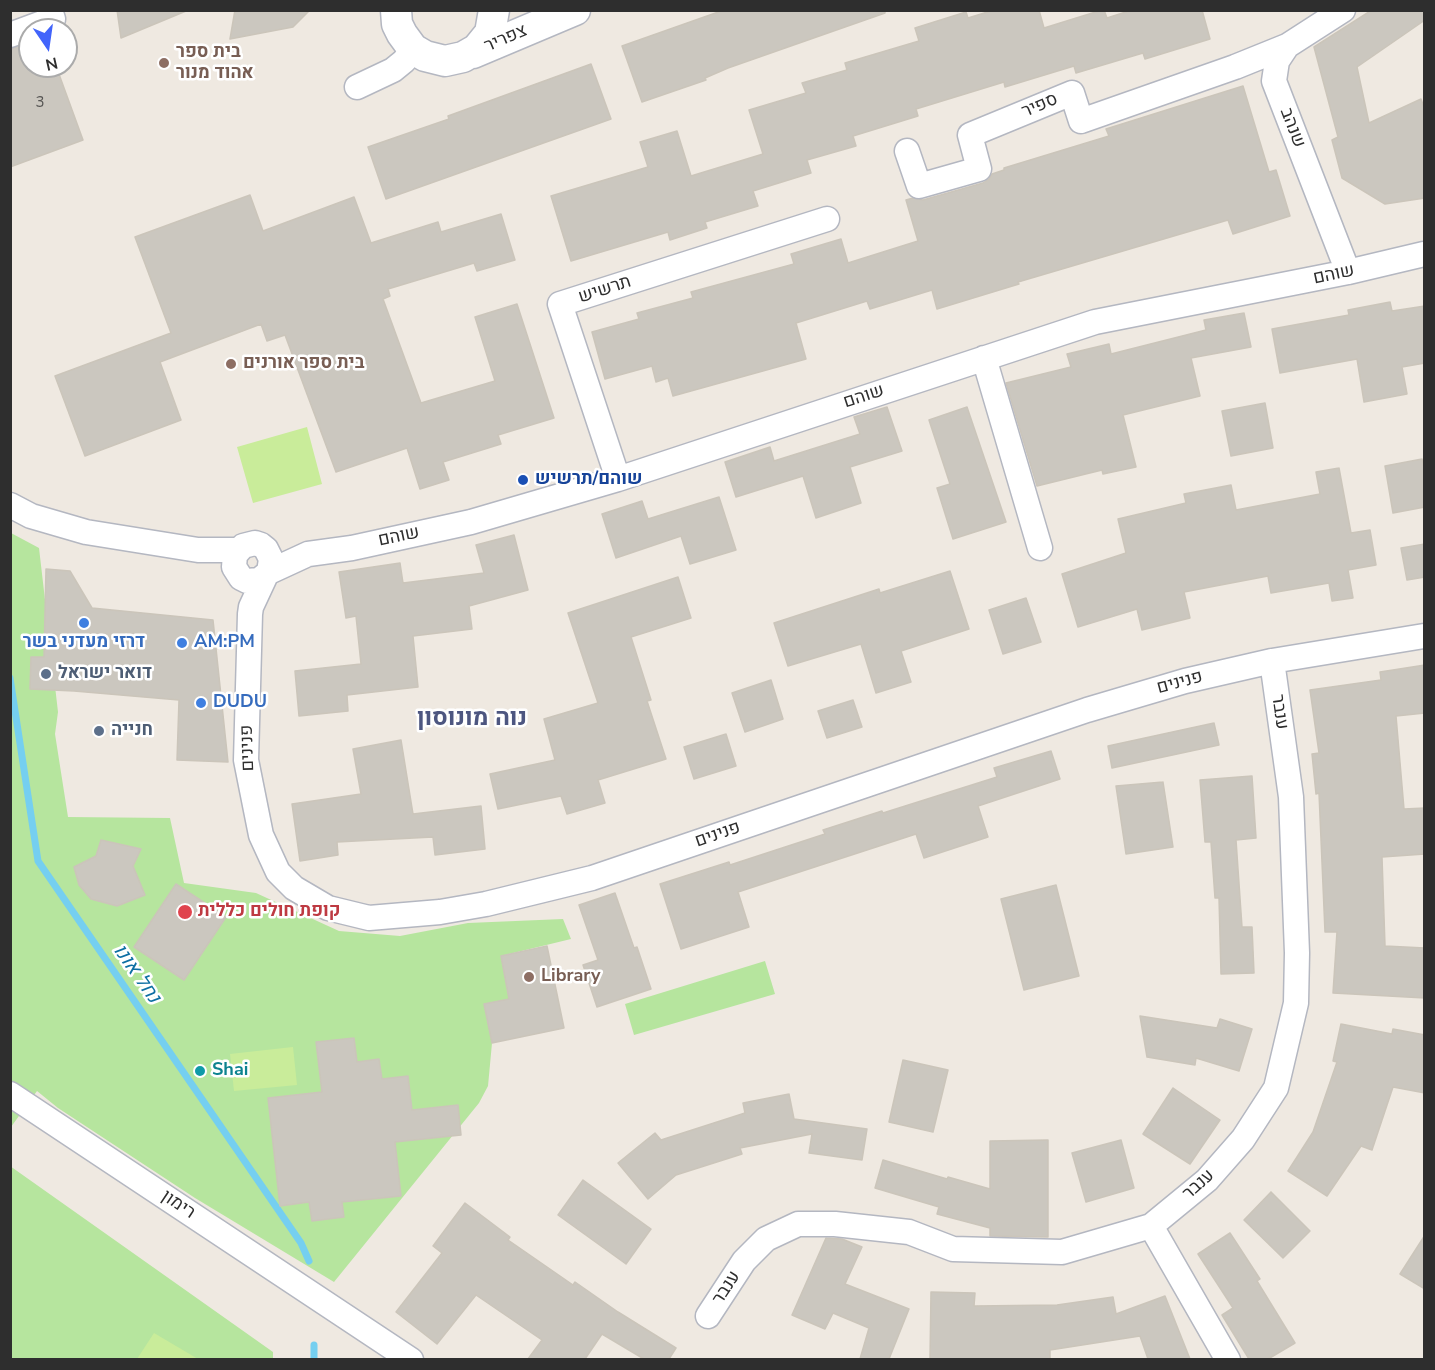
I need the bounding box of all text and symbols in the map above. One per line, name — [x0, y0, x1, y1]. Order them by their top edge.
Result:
north arrow — [18, 18, 78, 78]
street label: צפריר — [481, 20, 531, 58]
place label: בית ספר אהוד מנור — [176, 42, 254, 84]
text: N — [43, 52, 60, 76]
marker: בית ספר אהוד מנור — [157, 56, 171, 70]
street label: ספיר — [1019, 89, 1061, 123]
house number: 3 — [36, 94, 44, 112]
street label: שנהב — [1275, 105, 1309, 151]
street label: שוהם — [1311, 260, 1357, 290]
street label: תרשיש — [576, 271, 634, 309]
place label: בית ספר אורנים — [243, 353, 364, 375]
marker: בית ספר אורנים — [224, 357, 238, 371]
street label: שוהם — [841, 380, 887, 414]
place label: שוהם/תרשיש — [535, 469, 642, 491]
marker: שוהם/תרשיש — [516, 473, 530, 487]
street label: שוהם — [376, 522, 422, 552]
marker: דרזי מעדני בשר — [77, 616, 91, 630]
place label: דרזי מעדני בשר — [23, 632, 145, 654]
place label: AM:PM — [194, 632, 255, 654]
marker: AM:PM — [175, 636, 189, 650]
place label: דואר ישראל — [58, 663, 152, 685]
marker: דואר ישראל — [39, 667, 53, 681]
street label: פנינים — [1155, 667, 1205, 699]
place label: DUDU — [213, 692, 267, 714]
street label: ענבר — [1266, 693, 1292, 731]
marker: DUDU — [194, 696, 208, 710]
district label: נוה מונוסון — [417, 705, 527, 733]
place label: חנייה — [111, 720, 153, 742]
marker: חנייה — [92, 724, 106, 738]
street label: פנינים — [236, 724, 260, 772]
street label: פנינים — [692, 817, 744, 853]
place label: קופת חולים כללית — [198, 901, 341, 923]
marker: קופת חולים כללית — [176, 903, 194, 921]
water label: נחל אונו — [107, 940, 165, 1008]
place label: Library — [541, 966, 600, 988]
marker: Library — [522, 970, 536, 984]
place label: Shai — [212, 1060, 248, 1082]
marker: Shai — [193, 1064, 207, 1078]
street label: ענבר — [1179, 1165, 1219, 1205]
street label: רימון — [157, 1186, 199, 1224]
street label: ענבר — [708, 1267, 746, 1309]

